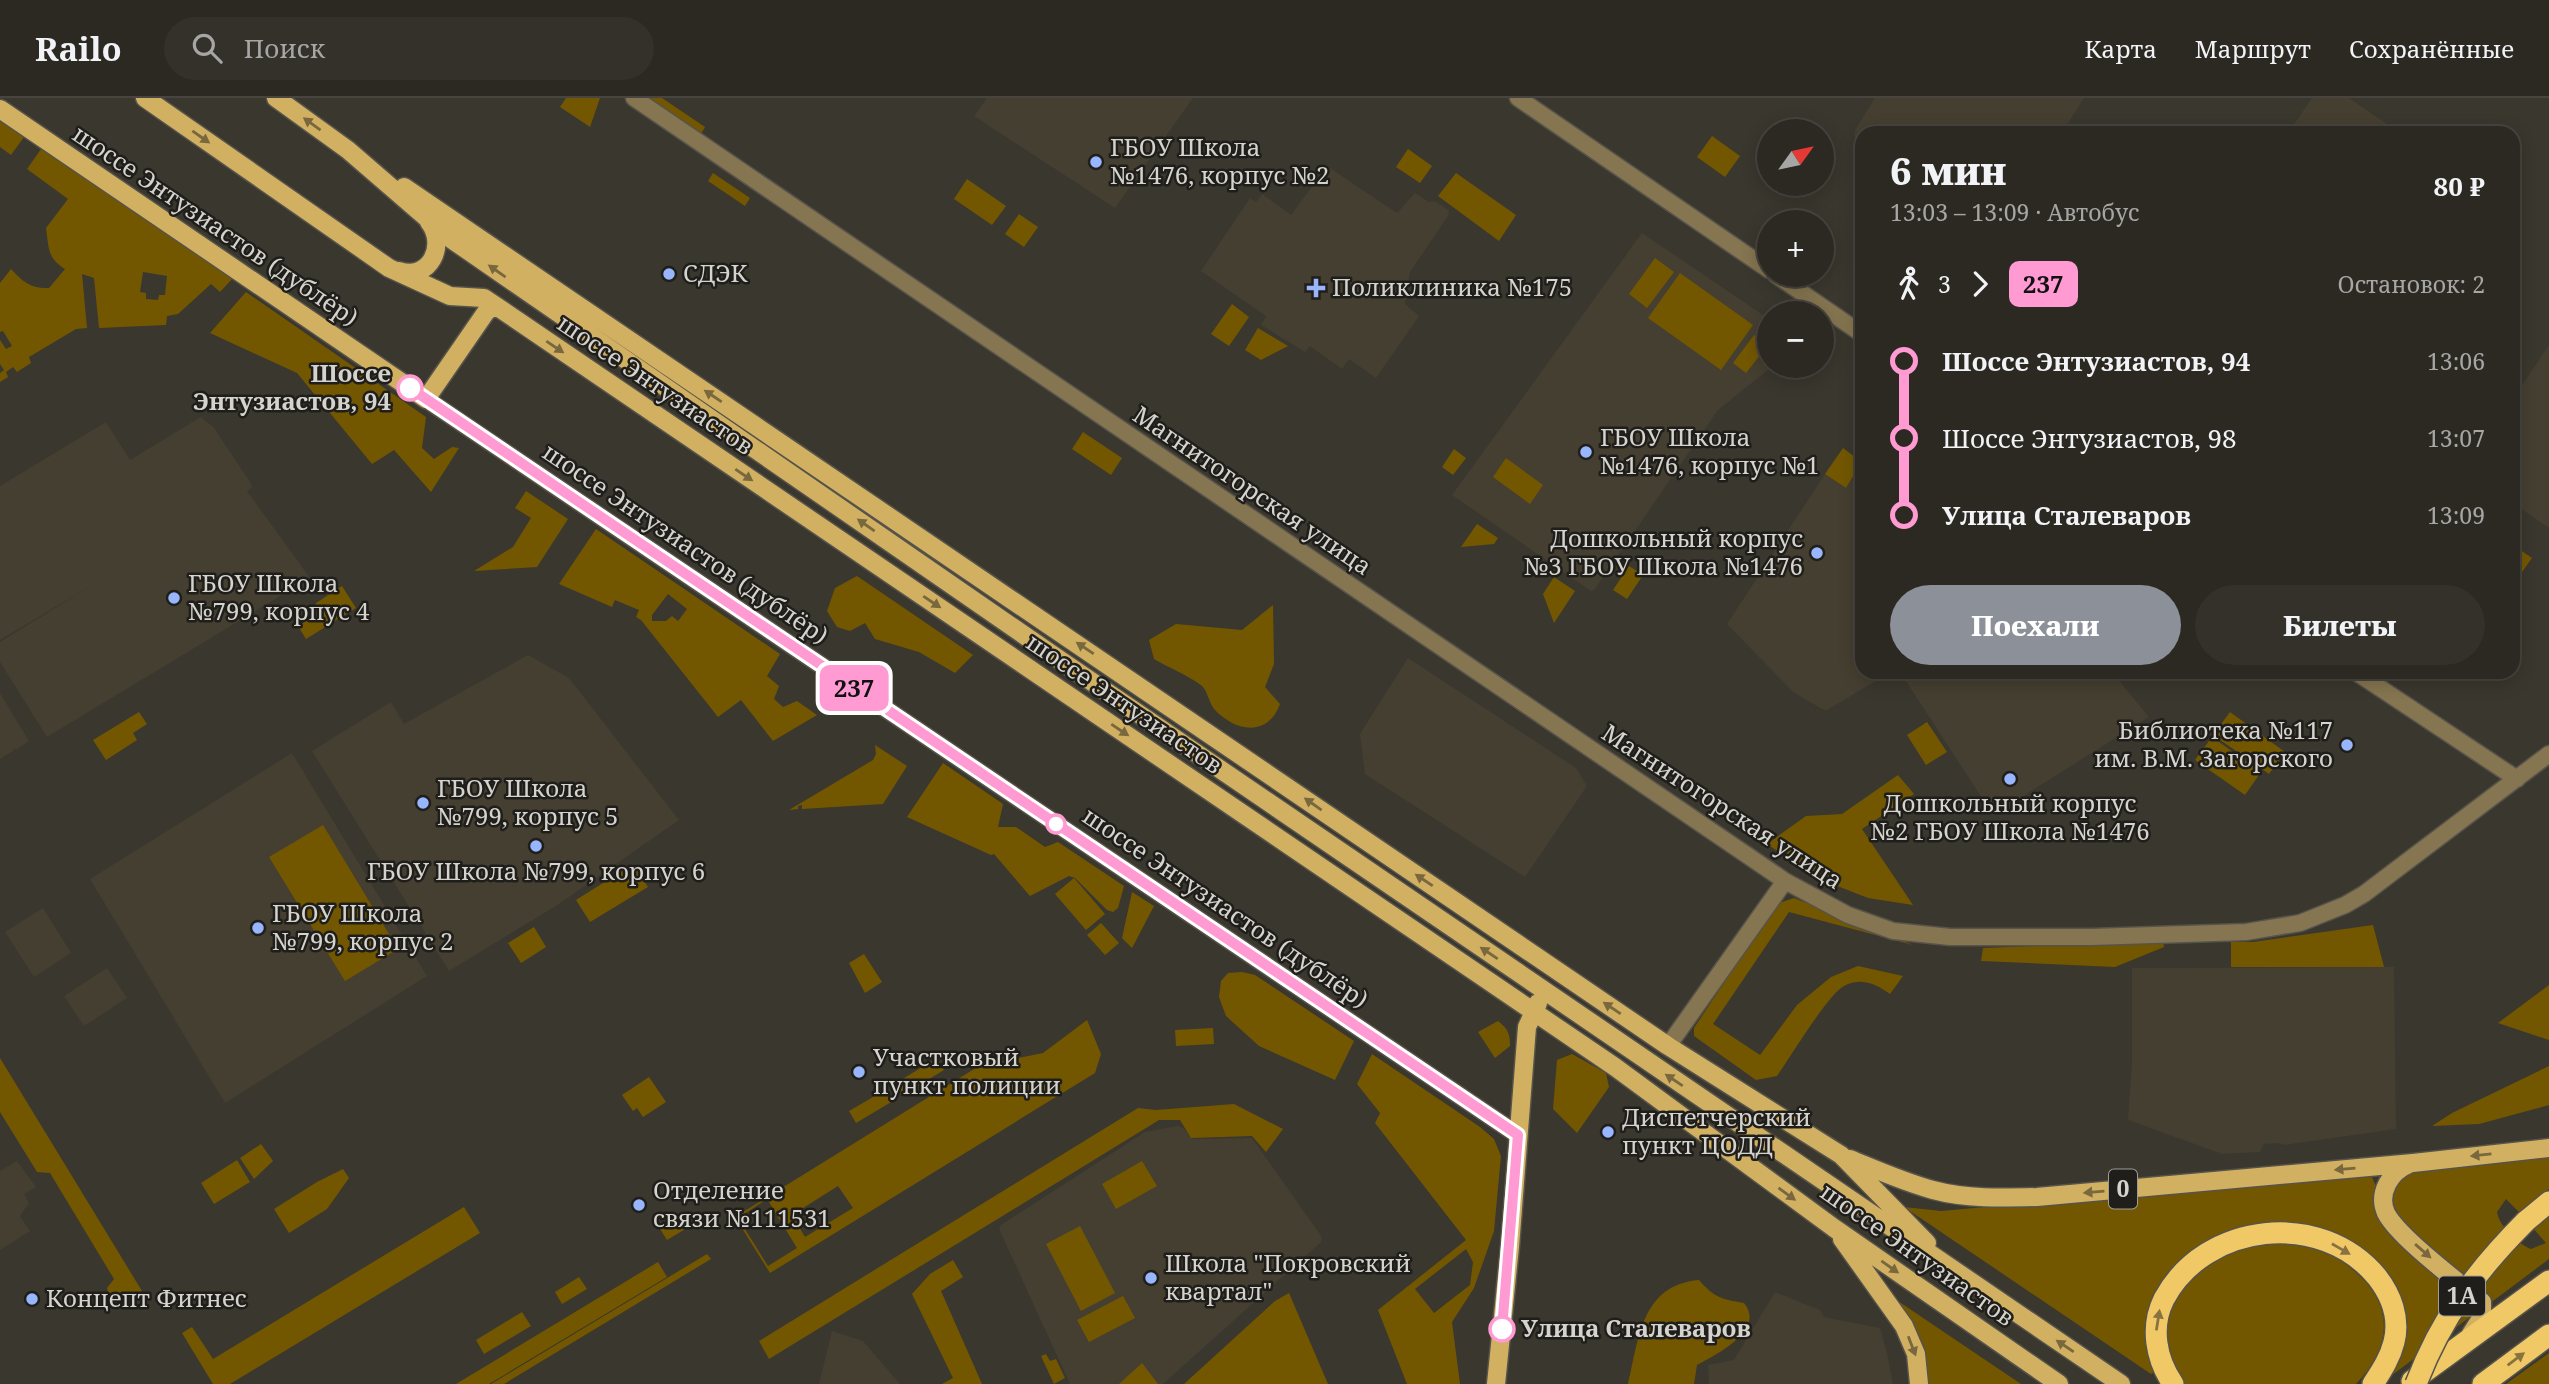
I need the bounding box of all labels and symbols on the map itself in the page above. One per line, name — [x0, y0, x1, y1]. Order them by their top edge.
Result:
street label: шоссе Энтузиастов (дублёр) — [67, 117, 365, 333]
one-way arrow — [303, 117, 321, 131]
north arrow — [1757, 119, 1834, 196]
one-way arrow — [192, 130, 210, 144]
place label: ГБОУ Школа №1476, корпус №2 — [1110, 130, 1329, 191]
marker: ГБОУ Школа №1476, корпус №2 — [1088, 154, 1104, 170]
place label: СДЭК — [683, 256, 749, 289]
one-way arrow — [488, 264, 506, 278]
marker: СДЭК — [661, 266, 677, 282]
place label: Поликлиника №175 — [1332, 270, 1572, 303]
marker: Поликлиника №175 — [1306, 278, 1326, 298]
street label: шоссе Энтузиастов — [551, 306, 760, 462]
one-way arrow — [546, 340, 565, 353]
place label: Шоссе Энтузиастов, 94 — [193, 356, 391, 417]
marker: Шоссе Энтузиастов, 94 — [397, 375, 423, 401]
one-way arrow — [704, 389, 723, 402]
street label: Магнитогорская улица — [1127, 397, 1379, 582]
place label: ГБОУ Школа №1476, корпус №1 — [1600, 420, 1819, 481]
street label: шоссе Энтузиастов (дублёр) — [537, 435, 835, 651]
marker: ГБОУ Школа №1476, корпус №1 — [1578, 444, 1594, 460]
one-way arrow — [734, 468, 753, 481]
one-way arrow — [856, 519, 875, 532]
place label: Дошкольный корпус №3 ГБОУ Школа №1476 — [1524, 521, 1803, 582]
marker: Дошкольный корпус №3 ГБОУ Школа №1476 — [1809, 545, 1825, 561]
place label: ГБОУ Школа №799, корпус 4 — [188, 566, 370, 627]
marker: ГБОУ Школа №799, корпус 4 — [166, 590, 182, 606]
one-way arrow — [922, 596, 942, 609]
street label: шоссе Энтузиастов — [1020, 625, 1229, 781]
one-way arrow — [1076, 641, 1094, 655]
line badge: 237 — [814, 665, 894, 711]
place label: Библиотека №117 им. В.М. Загорского — [2094, 713, 2333, 774]
street label: Магнитогорская улица — [1596, 715, 1850, 896]
one-way arrow — [1110, 724, 1130, 737]
marker: Библиотека №117 им. В.М. Загорского — [2339, 737, 2355, 753]
place label: ГБОУ Школа №799, корпус 5 — [437, 771, 618, 832]
marker: Дошкольный корпус №2 ГБОУ Школа №1476 — [2002, 771, 2018, 787]
place label: Дошкольный корпус №2 ГБОУ Школа №1476 — [1870, 786, 2150, 847]
marker: ГБОУ Школа №799, корпус 5 — [415, 795, 431, 811]
one-way arrow — [1304, 797, 1322, 811]
street label: шоссе Энтузиастов (дублёр) — [1077, 799, 1375, 1015]
unlabelled marker — [1046, 814, 1066, 834]
marker: ГБОУ Школа №799, корпус 6 — [528, 838, 544, 854]
place label: ГБОУ Школа №799, корпус 6 — [367, 854, 705, 887]
one-way arrow — [1415, 873, 1433, 887]
place label: ГБОУ Школа №799, корпус 2 — [272, 896, 453, 957]
marker: ГБОУ Школа №799, корпус 2 — [250, 920, 266, 936]
one-way arrow — [1479, 947, 1499, 960]
one-way arrow — [1603, 1001, 1621, 1015]
place label: Участковый пункт полиции — [873, 1040, 1061, 1101]
marker: Участковый пункт полиции — [851, 1064, 867, 1080]
one-way arrow — [1665, 1073, 1683, 1087]
place label: Диспетчерский пункт ЦОДД — [1622, 1100, 1811, 1161]
marker: Диспетчерский пункт ЦОДД — [1600, 1124, 1616, 1140]
one-way arrow — [2470, 1150, 2492, 1161]
one-way arrow — [2333, 1164, 2355, 1175]
road number: 0 — [2109, 1170, 2137, 1208]
place label: Отделение связи №111531 — [653, 1173, 831, 1234]
street label: шоссе Энтузиастов — [1814, 1174, 2021, 1333]
one-way arrow — [1777, 1186, 1795, 1201]
one-way arrow — [2083, 1187, 2105, 1198]
marker: Отделение связи №111531 — [631, 1197, 647, 1213]
one-way arrow — [2332, 1243, 2351, 1255]
one-way arrow — [2414, 1243, 2432, 1259]
place label: Школа "Покровский квартал" — [1165, 1246, 1411, 1307]
one-way arrow — [1881, 1260, 1899, 1274]
marker: Школа "Покровский квартал" — [1143, 1270, 1159, 1286]
road number: 1A — [2439, 1276, 2485, 1316]
place label: Концепт Фитнес — [46, 1281, 247, 1314]
marker: Концепт Фитнес — [24, 1291, 40, 1307]
one-way arrow — [2153, 1309, 2164, 1331]
place label: Улица Сталеваров — [1521, 1311, 1751, 1344]
marker: Улица Сталеваров — [1489, 1316, 1515, 1342]
one-way arrow — [1907, 1335, 1918, 1356]
one-way arrow — [2056, 1339, 2074, 1353]
one-way arrow — [2507, 1353, 2525, 1367]

